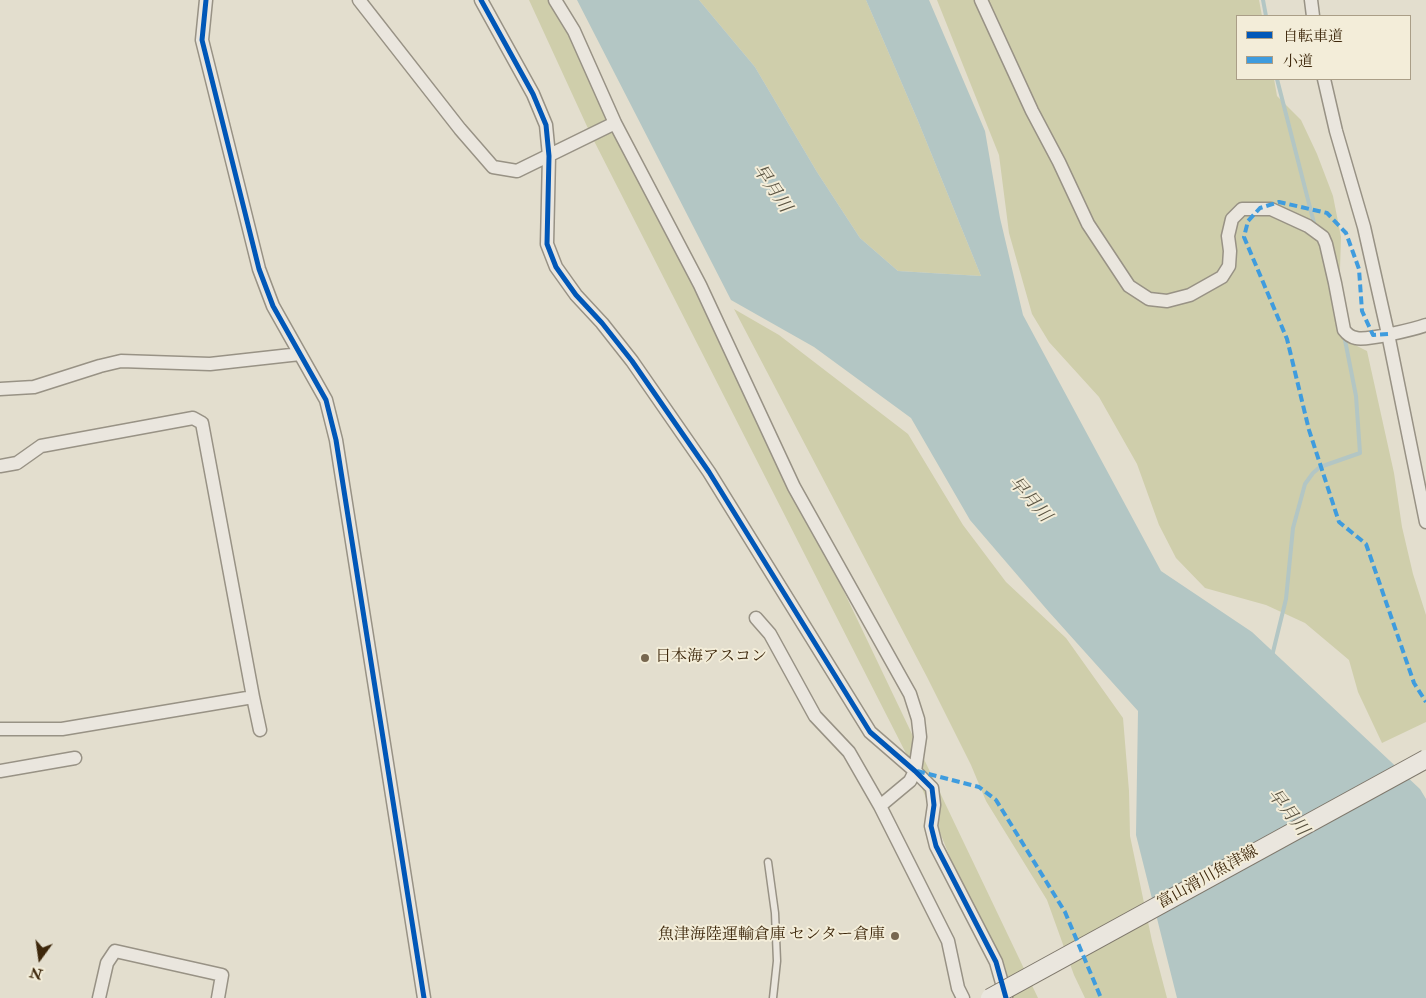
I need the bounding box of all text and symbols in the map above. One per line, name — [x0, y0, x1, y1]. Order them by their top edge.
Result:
legend — [1236, 15, 1411, 80]
text: 自転車道 — [1283, 27, 1343, 46]
text: 小道 — [1283, 52, 1313, 71]
water label: 早月川 — [747, 161, 795, 217]
water label: 早月川 — [1003, 473, 1055, 527]
place label: 日本海アスコン — [655, 648, 767, 668]
marker: 日本海アスコン — [639, 652, 651, 664]
water label: 早月川 — [1262, 785, 1312, 841]
street label: 富山滑川魚津線 — [1154, 842, 1262, 914]
place label: 魚津海陸運輸倉庫 センター倉庫 — [658, 926, 885, 946]
marker: 魚津海陸運輸倉庫 センター倉庫 — [889, 930, 901, 942]
north arrow — [15, 933, 65, 983]
text: N — [28, 963, 44, 983]

